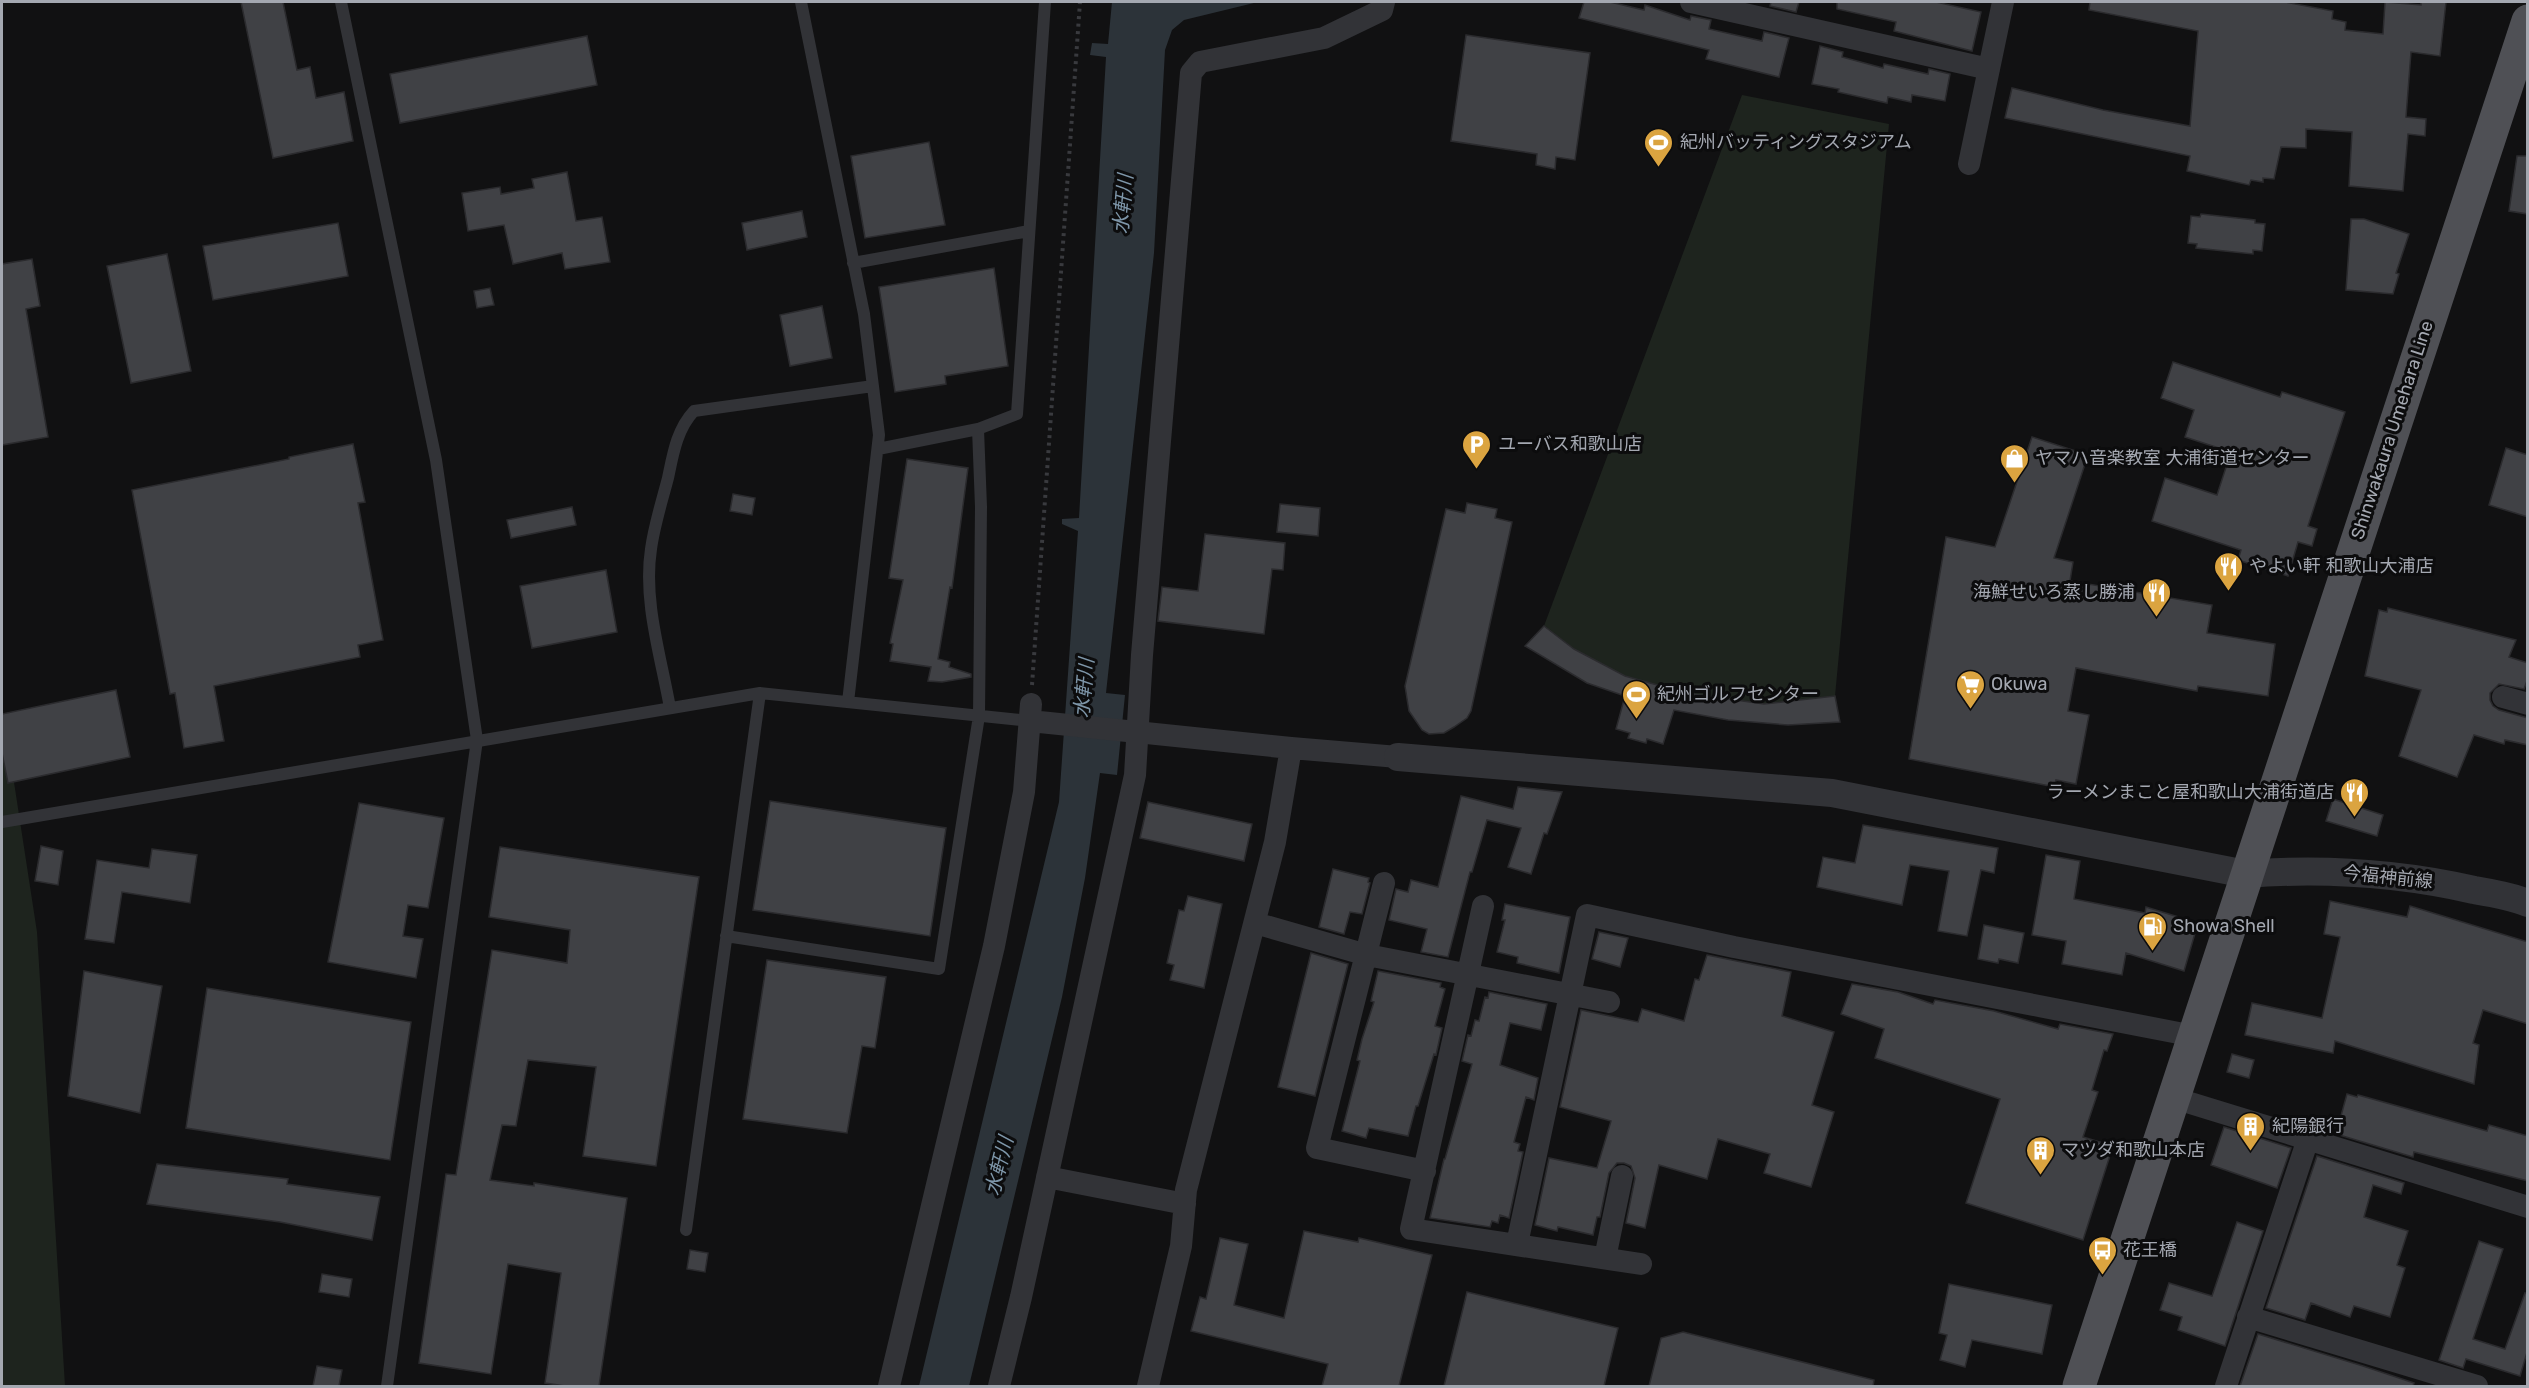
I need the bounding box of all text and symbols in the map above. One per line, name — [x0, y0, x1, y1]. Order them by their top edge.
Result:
sports icon: 紀州バッティングスタジアム — [1643, 126, 1675, 168]
place label: 紀州バッティングスタジアム — [1680, 131, 1912, 153]
water label: 水軒川 — [1108, 171, 1138, 235]
street label: Shinwakaura Umehara Line — [2346, 318, 2438, 542]
parking icon: ユーバス和歌山店 — [1461, 428, 1493, 470]
place label: ユーバス和歌山店 — [1498, 433, 1642, 455]
shop icon: ヤマハ音楽教室 大浦街道センター — [1998, 442, 2030, 484]
place label: ヤマハ音楽教室 大浦街道センター — [2035, 447, 2309, 469]
restaurant icon: やよい軒 和歌山大浦店 — [2212, 550, 2244, 592]
place label: やよい軒 和歌山大浦店 — [2249, 555, 2433, 577]
restaurant icon: 海鮮せいろ蒸し勝浦 — [2140, 576, 2172, 618]
place label: 海鮮せいろ蒸し勝浦 — [1973, 581, 2135, 603]
water label: 水軒川 — [1069, 655, 1099, 719]
supermarket icon: Okuwa — [1954, 668, 1986, 710]
place label: Okuwa — [1991, 673, 2047, 695]
sports icon: 紀州ゴルフセンター — [1620, 678, 1652, 720]
place label: 紀州ゴルフセンター — [1657, 683, 1819, 705]
restaurant icon: ラーメンまこと屋和歌山大浦街道店 — [2339, 776, 2371, 818]
place label: ラーメンまこと屋和歌山大浦街道店 — [2047, 781, 2334, 803]
street label: 今福神前線 — [2342, 861, 2434, 893]
fuel station icon: Showa Shell — [2136, 910, 2168, 952]
place label: Showa Shell — [2173, 915, 2275, 937]
building icon: 紀陽銀行 — [2235, 1110, 2267, 1152]
place label: 紀陽銀行 — [2272, 1115, 2344, 1137]
water label: 水軒川 — [980, 1132, 1018, 1198]
building icon: マツダ和歌山本店 — [2024, 1134, 2056, 1176]
place label: マツダ和歌山本店 — [2061, 1139, 2205, 1161]
bus stop icon: 花王橋 — [2086, 1234, 2118, 1276]
place label: 花王橋 — [2123, 1239, 2177, 1261]

